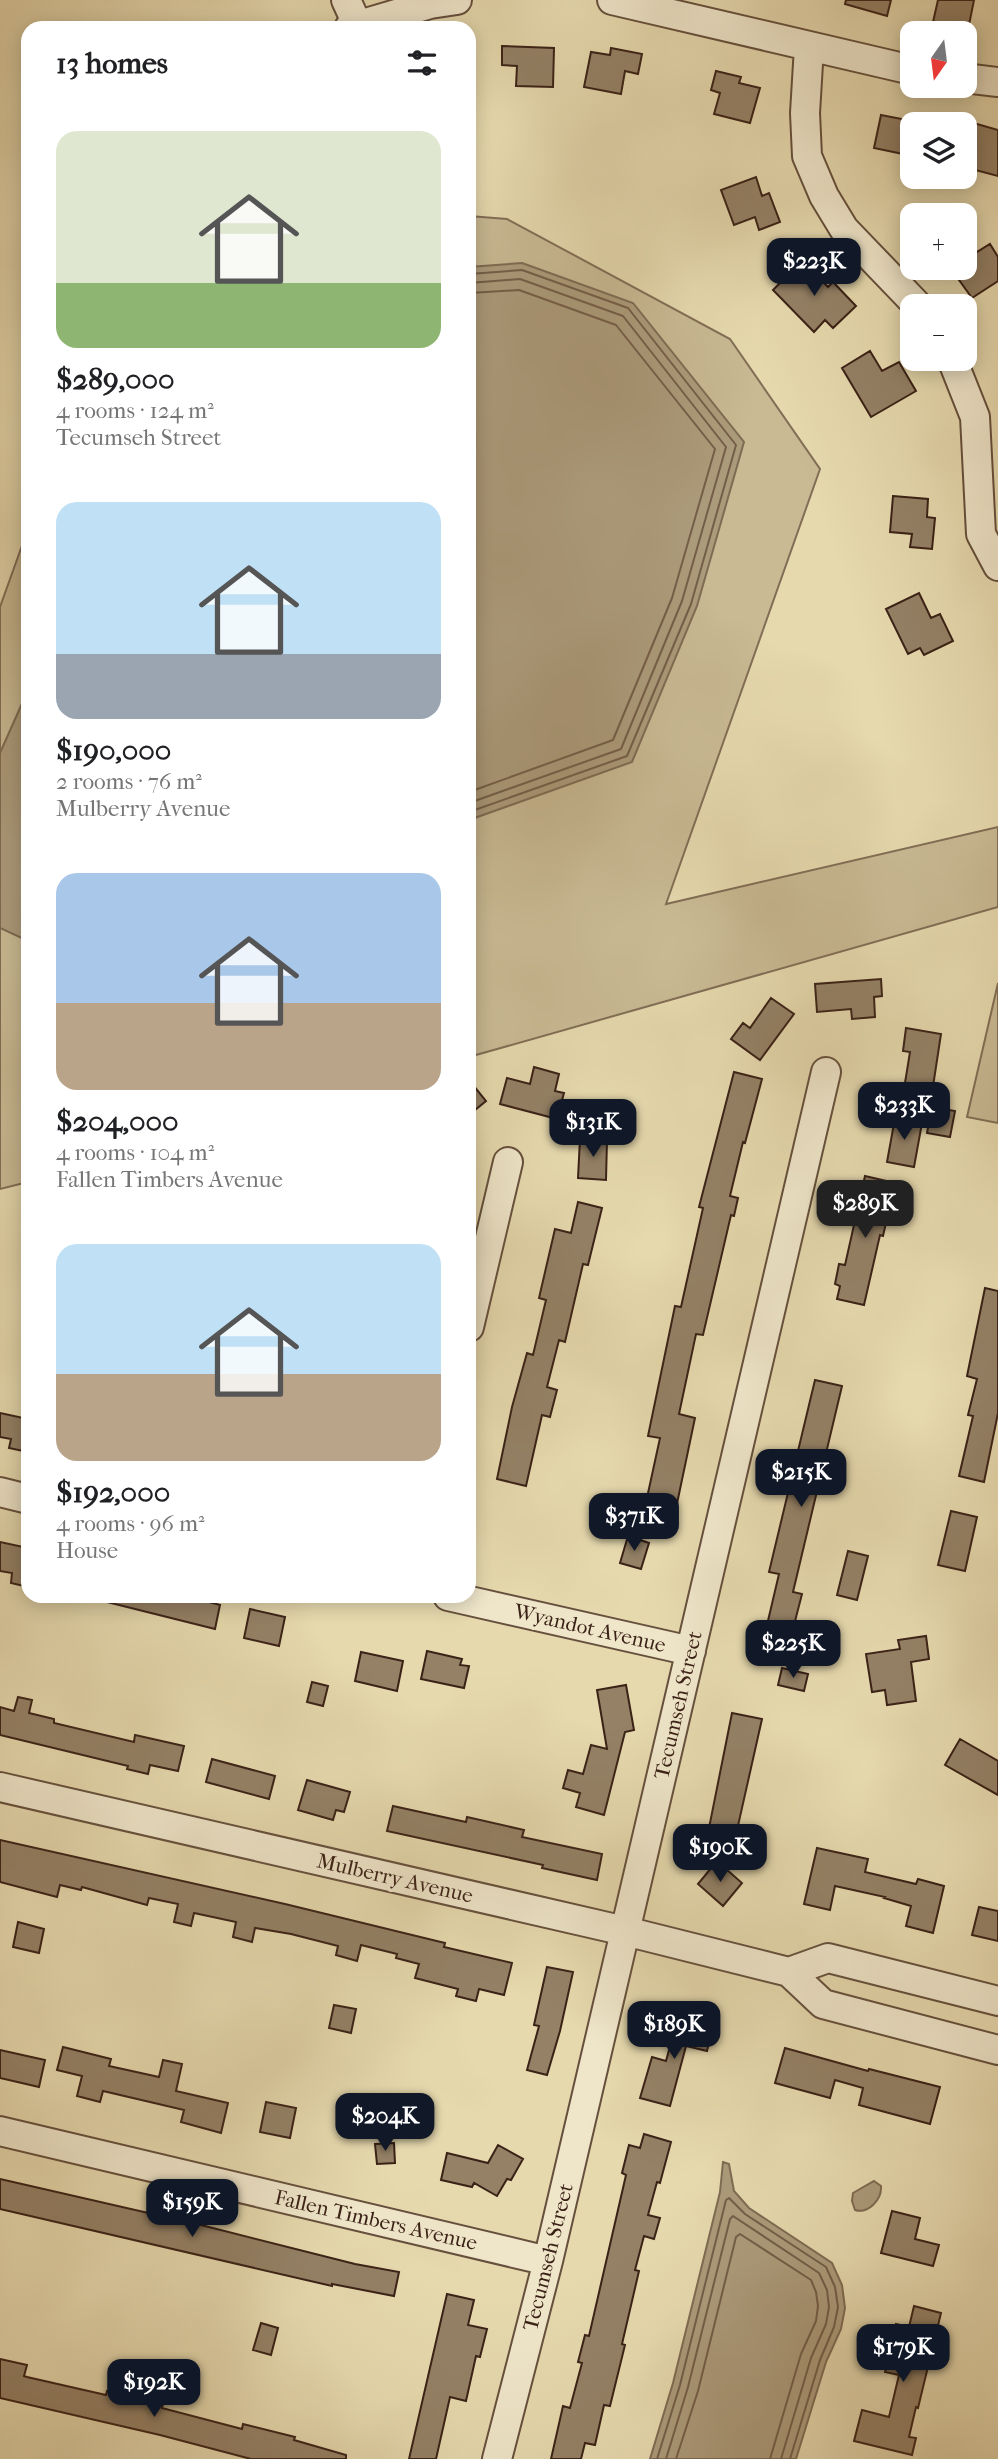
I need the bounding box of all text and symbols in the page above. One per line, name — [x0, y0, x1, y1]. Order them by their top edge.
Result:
north arrow — [900, 21, 976, 98]
map controls — [900, 21, 977, 371]
icon: filters — [403, 44, 441, 82]
text: 13 homes — [56, 46, 168, 81]
button: layers — [900, 112, 977, 189]
icon: home — [186, 176, 312, 302]
button: + — [900, 203, 977, 280]
pin: $223K — [765, 238, 863, 298]
text: $223K — [783, 247, 845, 274]
button: − — [900, 294, 977, 371]
text: $289,000 — [56, 362, 175, 397]
text: 4 rooms · 124 m² — [56, 397, 214, 424]
text: Tecumseh Street — [56, 424, 222, 451]
icon: home — [186, 547, 312, 673]
text: $190,000 — [56, 733, 171, 768]
text: 2 rooms · 76 m² — [56, 768, 202, 795]
text: Mulberry Avenue — [56, 795, 230, 822]
icon: home — [186, 918, 312, 1044]
pin: $233K — [855, 1082, 953, 1142]
text: $233K — [874, 1091, 934, 1118]
pin: $131K — [544, 1100, 642, 1159]
text: $204,000 — [56, 1104, 179, 1139]
text: $131K — [565, 1108, 621, 1135]
text: 4 rooms · 104 m² — [56, 1139, 214, 1166]
text: Fallen Timbers Avenue — [56, 1166, 283, 1193]
pin: $289K — [816, 1180, 914, 1240]
text: $289K — [833, 1189, 897, 1216]
icon: home — [186, 1289, 312, 1415]
pin: $215K — [752, 1450, 850, 1509]
text: $215K — [771, 1458, 831, 1485]
text: $192,000 — [56, 1475, 170, 1510]
pin: $371K — [585, 1494, 683, 1553]
text: $371K — [605, 1502, 663, 1529]
text: 4 rooms · 96 m² — [56, 1510, 205, 1537]
text: House — [56, 1537, 118, 1564]
street label: Wyandot Avenue — [511, 1599, 668, 1657]
pin: $225K — [744, 1620, 842, 1680]
street label: Tecumseh Street — [649, 1628, 707, 1781]
text: $225K — [762, 1629, 824, 1656]
pin: $190K — [671, 1825, 769, 1884]
text: $190K — [689, 1833, 751, 1860]
street label: Mulberry Avenue — [315, 1848, 475, 1908]
pin: $189K — [625, 2002, 723, 2061]
text: $189K — [643, 2010, 705, 2037]
pin: $204K — [336, 2094, 434, 2153]
text: $204K — [351, 2102, 419, 2129]
pin: $159K — [143, 2180, 241, 2239]
street label: Tecumseh Street — [518, 2180, 578, 2333]
street label: Fallen Timbers Avenue — [272, 2185, 480, 2255]
text: $159K — [162, 2188, 222, 2215]
pin: $179K — [854, 2324, 952, 2384]
text: $179K — [873, 2333, 933, 2360]
pin: $192K — [105, 2360, 203, 2419]
text: $192K — [123, 2368, 185, 2395]

